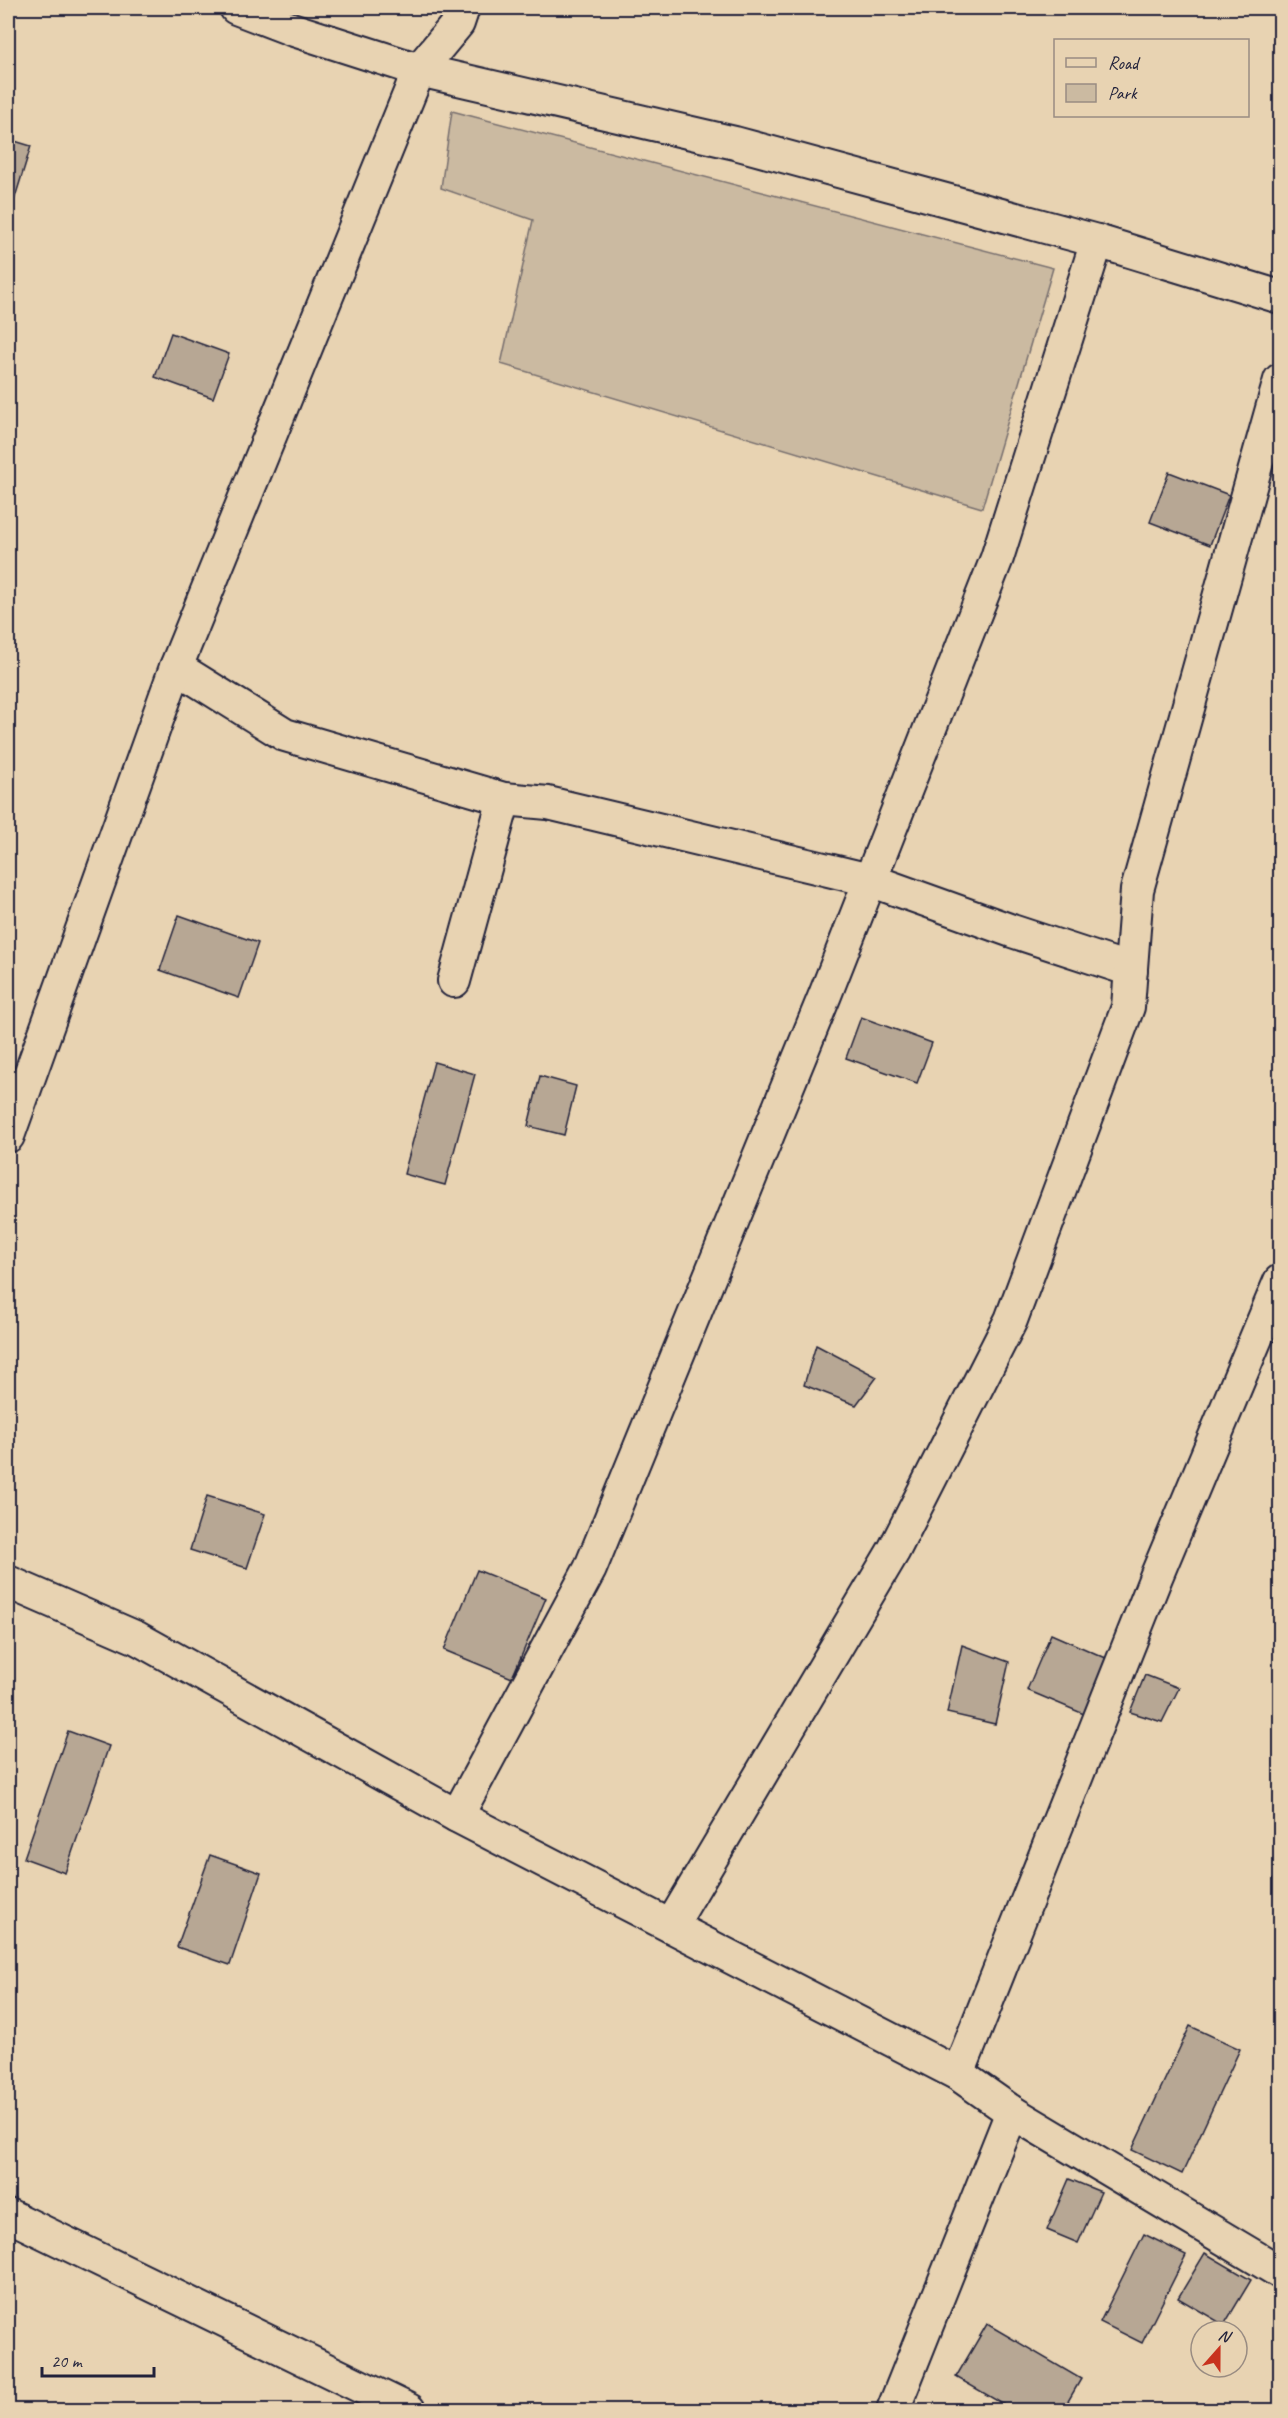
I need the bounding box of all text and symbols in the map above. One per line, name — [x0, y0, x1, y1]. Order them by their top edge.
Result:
legend — [1054, 39, 1249, 117]
text: Road — [1108, 52, 1141, 74]
text: Park — [1108, 82, 1138, 104]
north arrow — [1189, 2319, 1249, 2379]
text: N — [1216, 2325, 1235, 2348]
scale bar — [42, 2340, 154, 2378]
text: 20 m — [51, 2350, 84, 2372]

